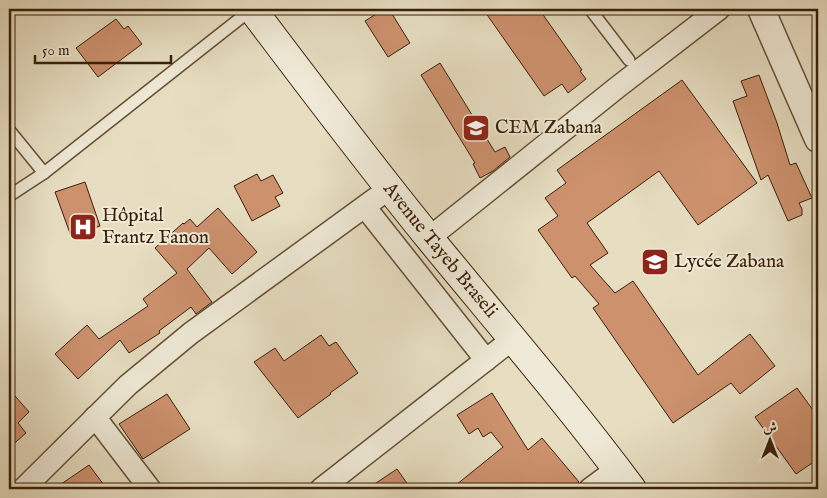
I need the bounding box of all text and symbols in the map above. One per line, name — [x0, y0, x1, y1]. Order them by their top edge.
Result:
scale bar — [35, 32, 171, 64]
text: 50 m — [42, 41, 70, 60]
school or university icon: CEM Zabana — [461, 113, 491, 143]
place label: CEM Zabana — [495, 116, 603, 140]
street label: Avenue Tayeb Braseli — [377, 177, 503, 323]
place label: Hôpital Frantz Fanon — [102, 204, 209, 250]
hospital icon: Hôpital Frantz Fanon — [68, 212, 98, 242]
school or university icon: Lycée Zabana — [640, 247, 670, 277]
place label: Lycée Zabana — [674, 250, 785, 274]
north arrow — [744, 416, 794, 466]
text: ش — [763, 419, 777, 437]

